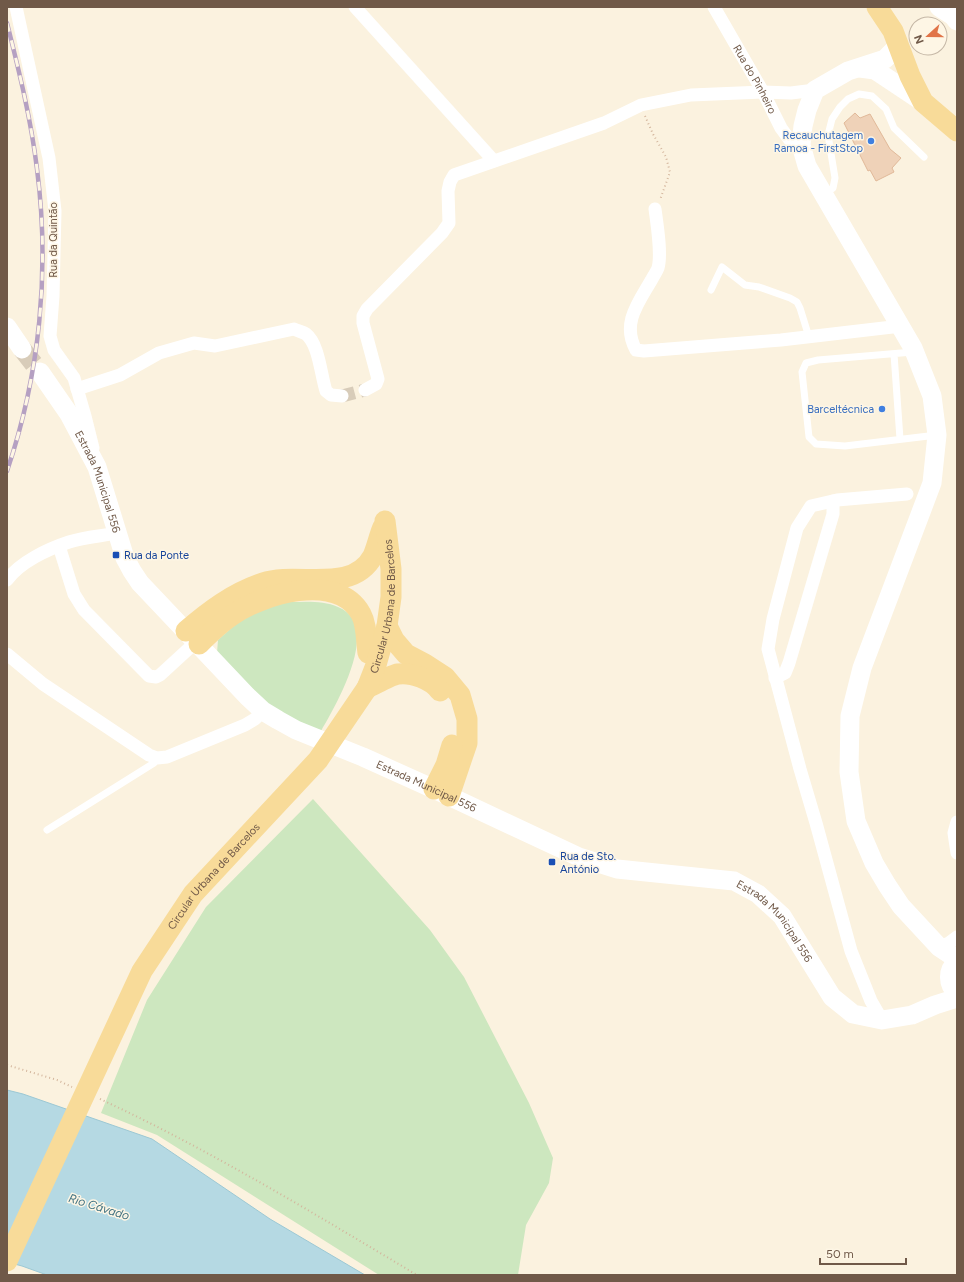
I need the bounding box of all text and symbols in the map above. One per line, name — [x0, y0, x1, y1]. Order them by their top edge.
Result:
north arrow — [908, 16, 948, 56]
text: N — [912, 33, 927, 46]
street label: Rua do Pinheiro — [731, 42, 779, 116]
place label: Recauchutagem Ramoa - FirstStop — [774, 129, 863, 155]
marker: Recauchutagem Ramoa - FirstStop — [866, 136, 876, 146]
street label: Rua da Quintão — [47, 202, 60, 278]
place label: Barceltécnica — [807, 403, 874, 416]
marker: Barceltécnica — [877, 404, 887, 414]
street label: Estrada Municipal 556 — [72, 428, 123, 534]
street label: Circular Urbana de Barcelos — [367, 538, 398, 675]
place label: Rua da Ponte — [124, 549, 189, 562]
marker: Rua da Ponte — [111, 550, 121, 560]
street label: Estrada Municipal 556 — [374, 757, 479, 815]
street label: Circular Urbana de Barcelos — [165, 820, 262, 932]
place label: Rua de Sto. António — [560, 850, 616, 876]
marker: Rua de Sto. António — [547, 857, 557, 867]
street label: Estrada Municipal 556 — [734, 877, 815, 964]
water label: Rio Cávado — [67, 1191, 131, 1223]
scale bar — [820, 1240, 906, 1266]
text: 50 m — [826, 1247, 854, 1261]

